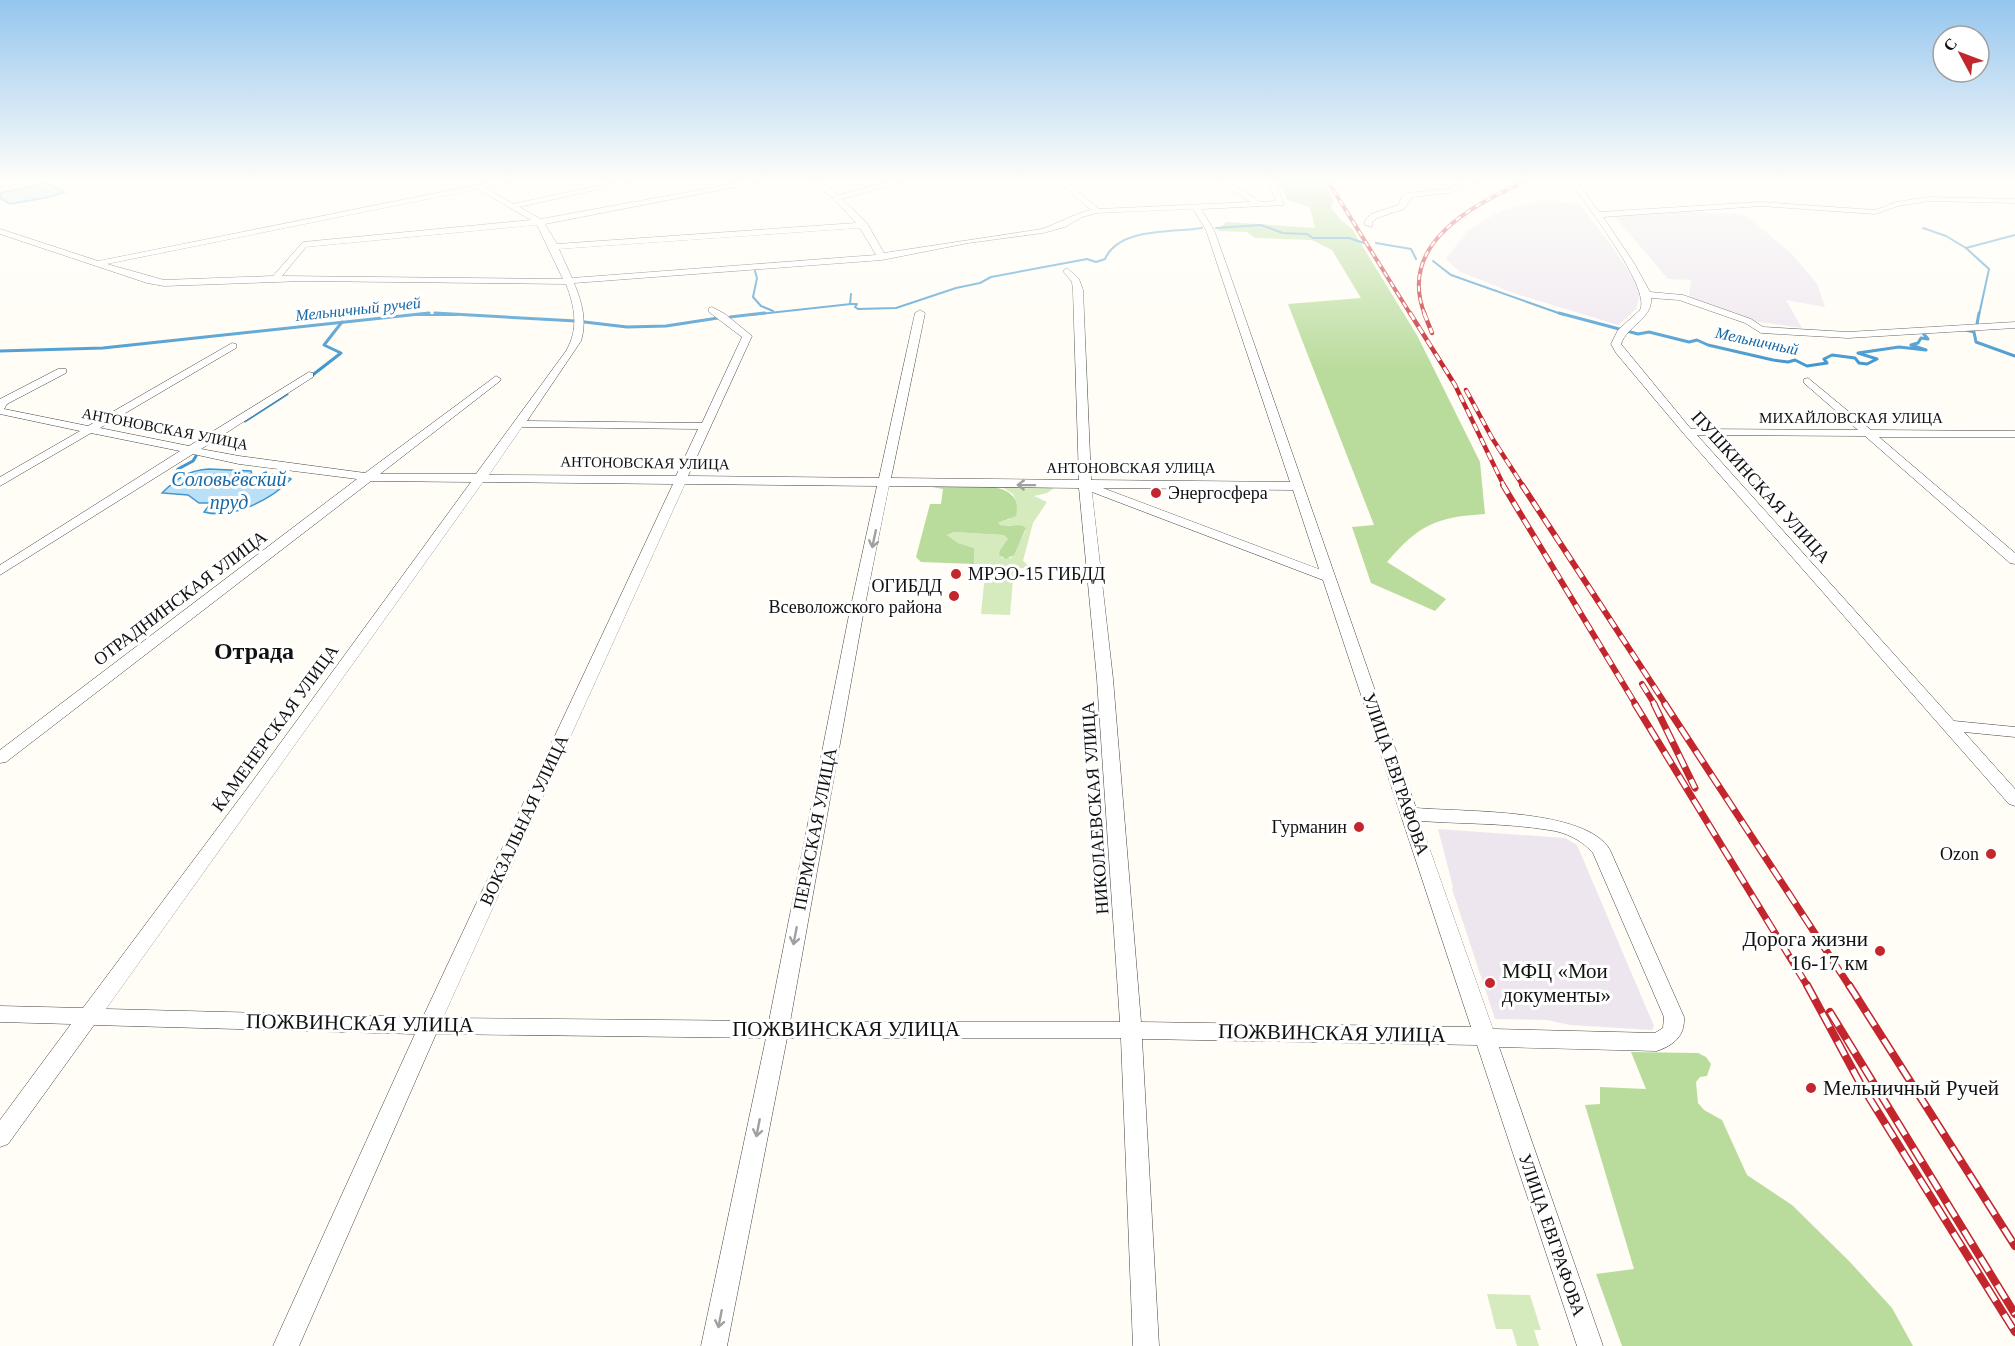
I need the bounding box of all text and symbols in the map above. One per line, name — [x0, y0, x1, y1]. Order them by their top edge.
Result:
north arrow — [1931, 24, 1991, 84]
text: С — [1940, 35, 1960, 54]
water label: Мельничный ручей — [293, 294, 422, 325]
water label: Мельничный — [1713, 324, 1800, 358]
street label: АНТОНОВСКАЯ УЛИЦА — [80, 405, 250, 453]
street label: ПУШКИНСКАЯ УЛИЦА — [1688, 407, 1834, 567]
street label: МИХАЙЛОВСКАЯ УЛИЦА — [1759, 410, 1943, 426]
street label: АНТОНОВСКАЯ УЛИЦА — [560, 454, 730, 472]
street label: АНТОНОВСКАЯ УЛИЦА — [1046, 460, 1216, 476]
water label: Соловьёвский пруд — [171, 468, 287, 514]
one-way arrow — [1017, 479, 1037, 490]
place label: Энергосфера — [1168, 483, 1268, 503]
marker: Энергосфера — [1149, 486, 1163, 500]
street label: ОТРАДНИНСКАЯ УЛИЦА — [90, 526, 270, 670]
one-way arrow — [868, 529, 879, 548]
place label: МРЭО-15 ГИБДД — [968, 564, 1105, 584]
marker: МРЭО-15 ГИБДД — [949, 567, 963, 581]
place label: ОГИБДД Всеволожского района — [769, 576, 942, 617]
marker: ОГИБДД Всеволожского района — [947, 589, 961, 603]
district label: Отрада — [214, 638, 294, 664]
street label: КАМЕНЕРСКАЯ УЛИЦА — [208, 641, 342, 815]
street label: УЛИЦА ЕВГРАФОВА — [1359, 690, 1433, 858]
street label: НИКОЛАЕВСКАЯ УЛИЦА — [1078, 701, 1112, 915]
street label: ВОКЗАЛЬНАЯ УЛИЦА — [476, 731, 572, 909]
street label: ПЕРМСКАЯ УЛИЦА — [789, 746, 841, 912]
place label: Гурманин — [1271, 817, 1347, 837]
marker: Гурманин — [1352, 820, 1366, 834]
place label: Ozon — [1940, 844, 1979, 864]
marker: Ozon — [1984, 847, 1998, 861]
one-way arrow — [789, 926, 800, 945]
place label: Дорога жизни 16-17 км — [1742, 927, 1868, 975]
marker: Дорога жизни 16-17 км — [1873, 944, 1887, 958]
place label: МФЦ «Мои документы» — [1502, 959, 1611, 1007]
marker: МФЦ «Мои документы» — [1483, 976, 1497, 990]
street label: ПОЖВИНСКАЯ УЛИЦА — [246, 1009, 475, 1037]
street label: ПОЖВИНСКАЯ УЛИЦА — [732, 1017, 961, 1041]
street label: ПОЖВИНСКАЯ УЛИЦА — [1218, 1019, 1447, 1047]
place label: Мельничный Ручей — [1823, 1076, 1999, 1100]
marker: Мельничный Ручей — [1804, 1081, 1818, 1095]
one-way arrow — [752, 1117, 763, 1137]
street label: УЛИЦА ЕВГРАФОВА — [1515, 1151, 1589, 1319]
one-way arrow — [714, 1308, 725, 1328]

